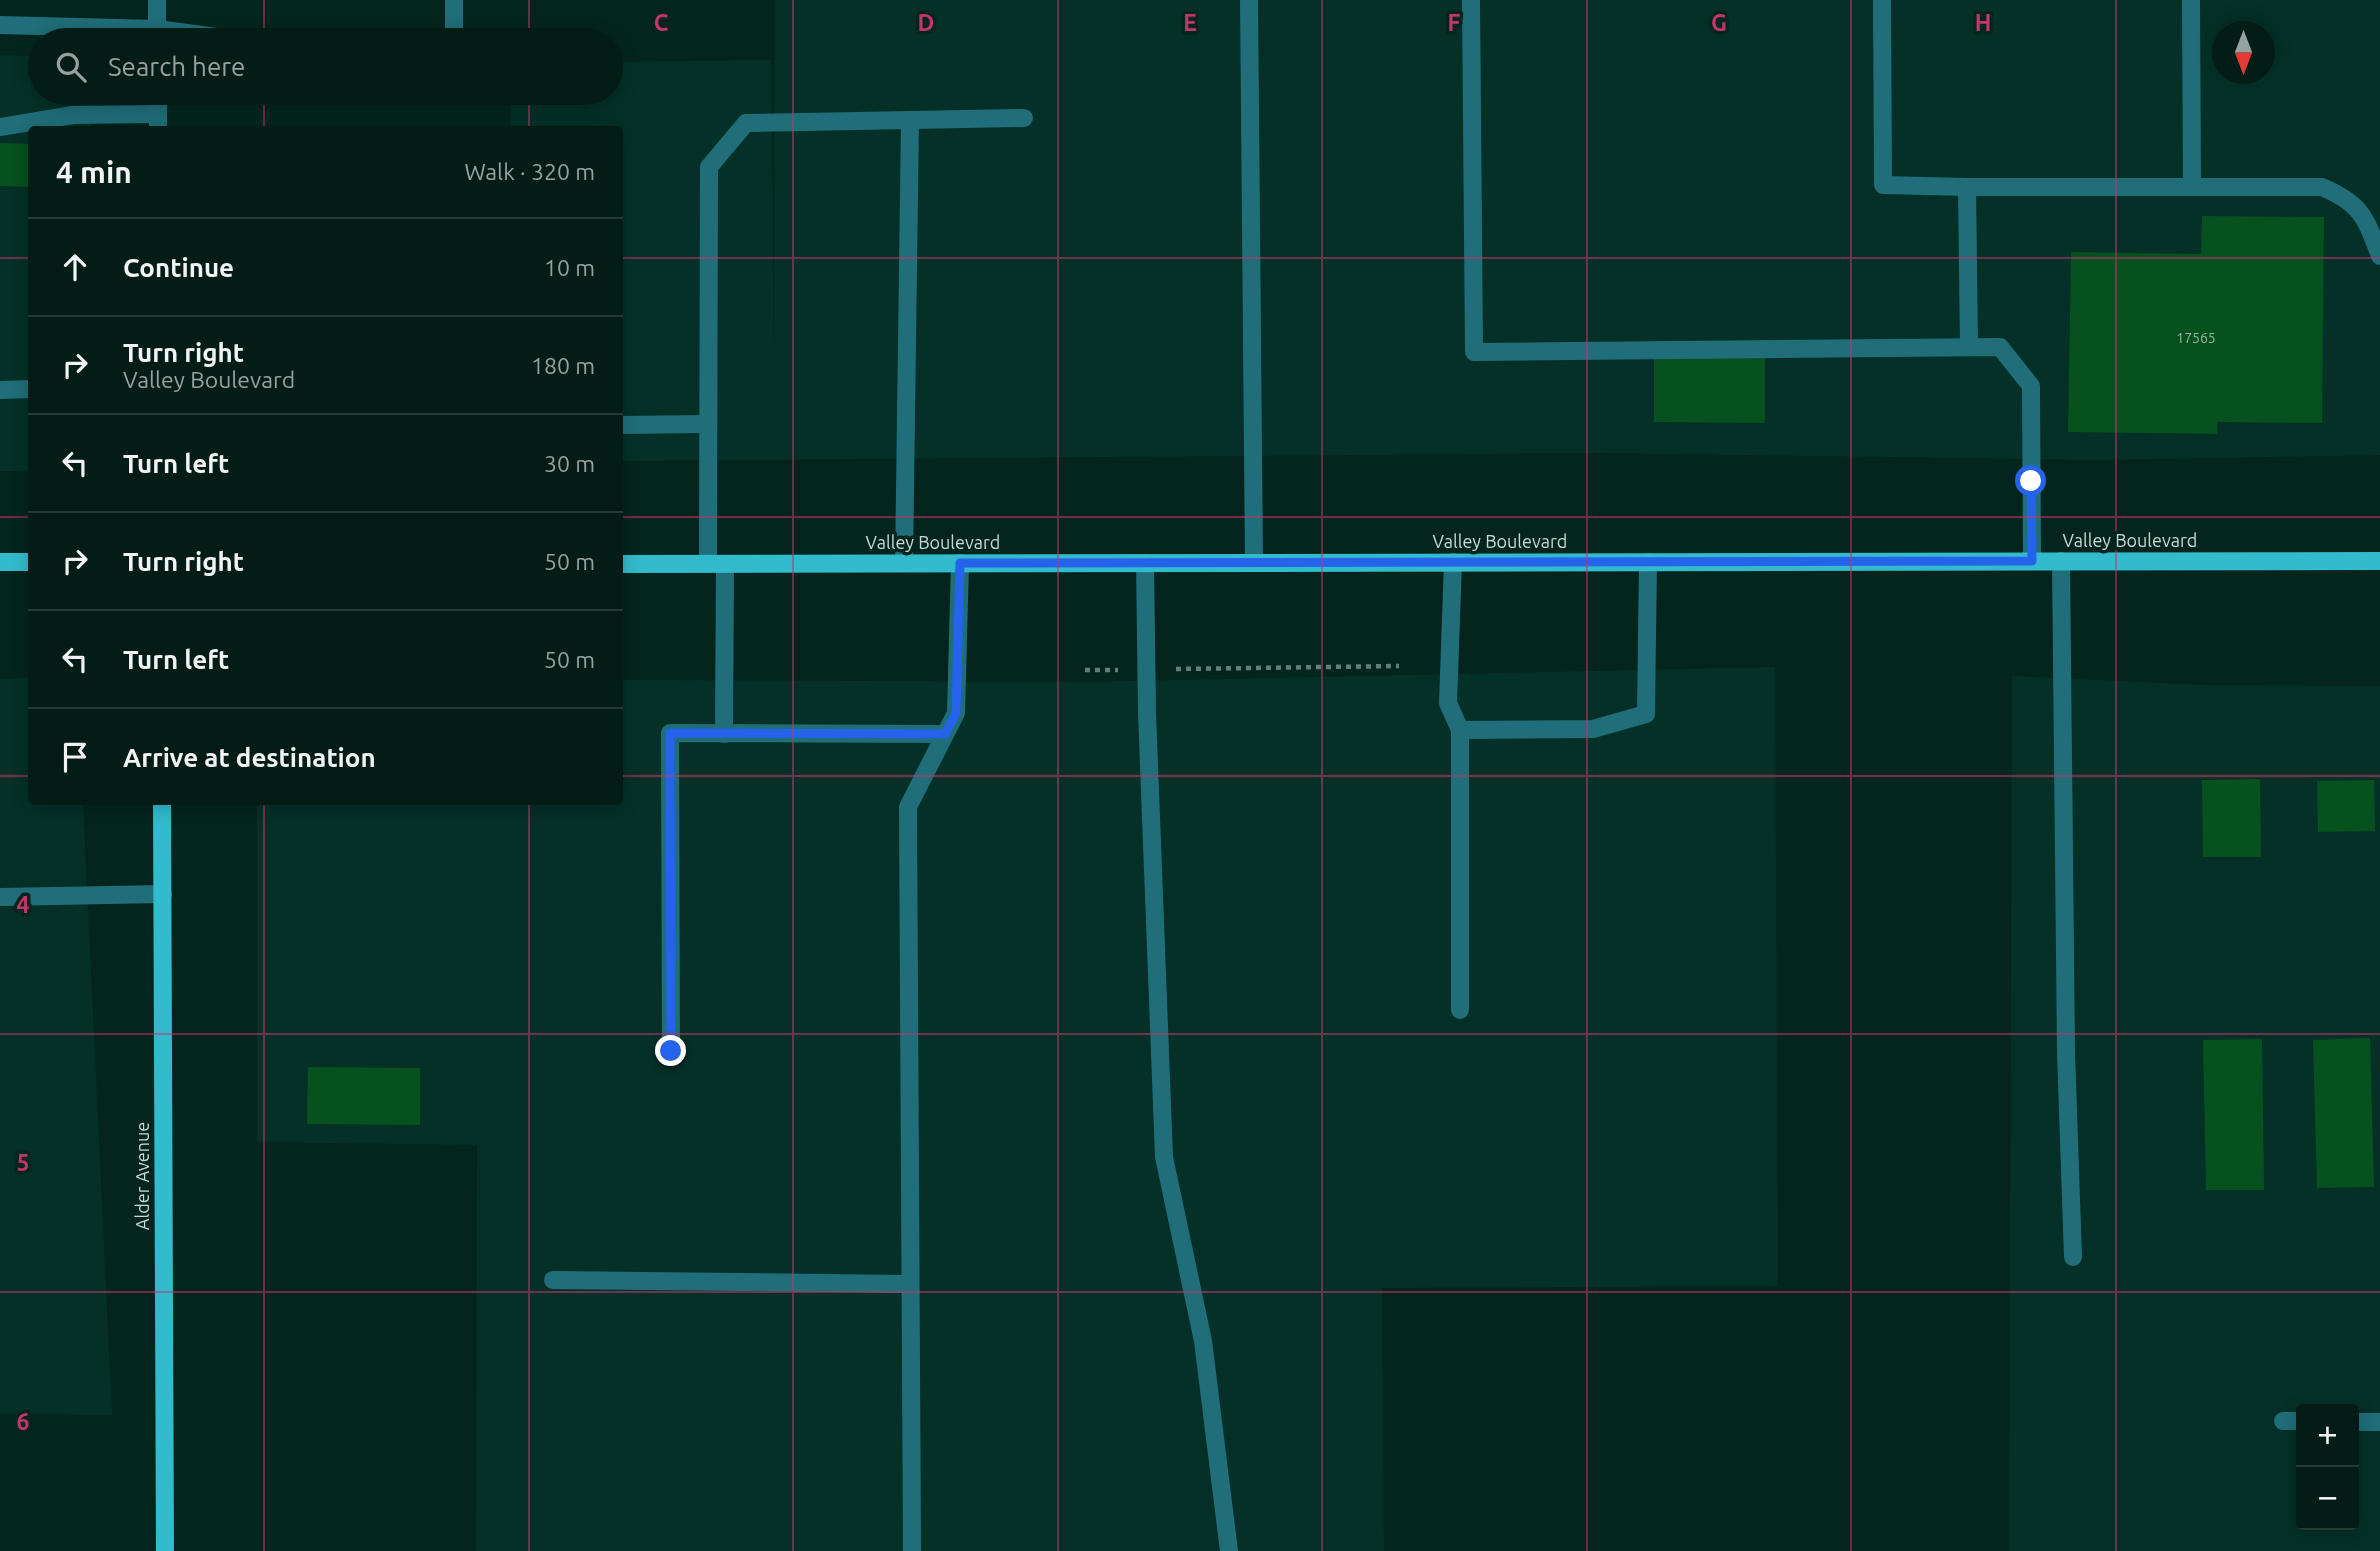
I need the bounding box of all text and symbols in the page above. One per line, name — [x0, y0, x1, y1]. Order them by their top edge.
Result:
text: C — [654, 10, 669, 35]
text: D — [918, 10, 934, 35]
text: E — [1183, 10, 1197, 35]
text: F — [1448, 10, 1461, 35]
text: G — [1711, 10, 1727, 35]
text: H — [1975, 10, 1991, 35]
north arrow — [2212, 21, 2275, 84]
search box — [28, 28, 623, 105]
icon: search — [52, 48, 90, 86]
text: Search here — [108, 52, 245, 81]
text: 4 min — [56, 155, 132, 189]
text: Walk · 320 m — [464, 159, 595, 184]
icon: ahead — [56, 248, 94, 286]
text: Continue — [123, 253, 234, 282]
text: 10 m — [544, 255, 595, 280]
house number: 17565 — [2176, 330, 2216, 346]
text: Turn right — [123, 338, 244, 367]
icon: right — [56, 346, 94, 384]
text: 180 m — [531, 353, 595, 378]
text: Valley Boulevard — [123, 367, 295, 392]
icon: left — [56, 444, 94, 482]
text: Turn left — [123, 449, 229, 478]
text: 30 m — [544, 451, 595, 476]
route start — [2015, 465, 2046, 496]
street label: Valley Boulevard — [2063, 530, 2197, 550]
street label: Valley Boulevard — [1433, 531, 1567, 551]
street label: Valley Boulevard — [866, 532, 1000, 552]
icon: right — [56, 542, 94, 580]
text: Turn right — [123, 547, 244, 576]
text: 50 m — [544, 549, 595, 574]
icon: left — [56, 640, 94, 678]
text: Turn left — [123, 645, 229, 674]
text: 50 m — [544, 647, 595, 672]
icon: arrive — [56, 738, 94, 776]
text: Arrive at destination — [123, 743, 376, 772]
text: 4 — [17, 892, 30, 917]
route end — [655, 1035, 686, 1066]
street label: Alder Avenue — [132, 1122, 152, 1230]
text: 5 — [17, 1150, 29, 1175]
map controls — [2296, 1404, 2359, 1530]
button: + — [2296, 1404, 2359, 1467]
text: 6 — [17, 1409, 30, 1434]
button: − — [2296, 1467, 2359, 1530]

